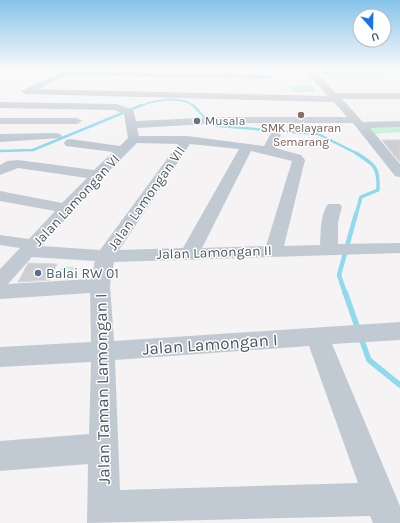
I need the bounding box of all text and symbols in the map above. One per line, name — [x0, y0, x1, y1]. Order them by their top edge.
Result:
north arrow — [352, 8, 392, 48]
text: U — [369, 30, 381, 44]
marker: SMK Pelayaran Semarang — [296, 110, 306, 120]
place label: Musala — [205, 114, 245, 128]
marker: Musala — [192, 116, 202, 126]
place label: SMK Pelayaran Semarang — [261, 121, 341, 149]
street label: Jalan Lamongan VII — [104, 143, 189, 254]
street label: Jalan Lamongan VI — [29, 151, 123, 250]
street label: Jalan Lamongan II — [156, 242, 272, 263]
place label: Balai RW 01 — [46, 265, 119, 282]
marker: Balai RW 01 — [33, 268, 43, 278]
street label: Jalan Taman Lamongan I — [90, 293, 114, 485]
street label: Jalan Lamongan I — [142, 329, 278, 359]

